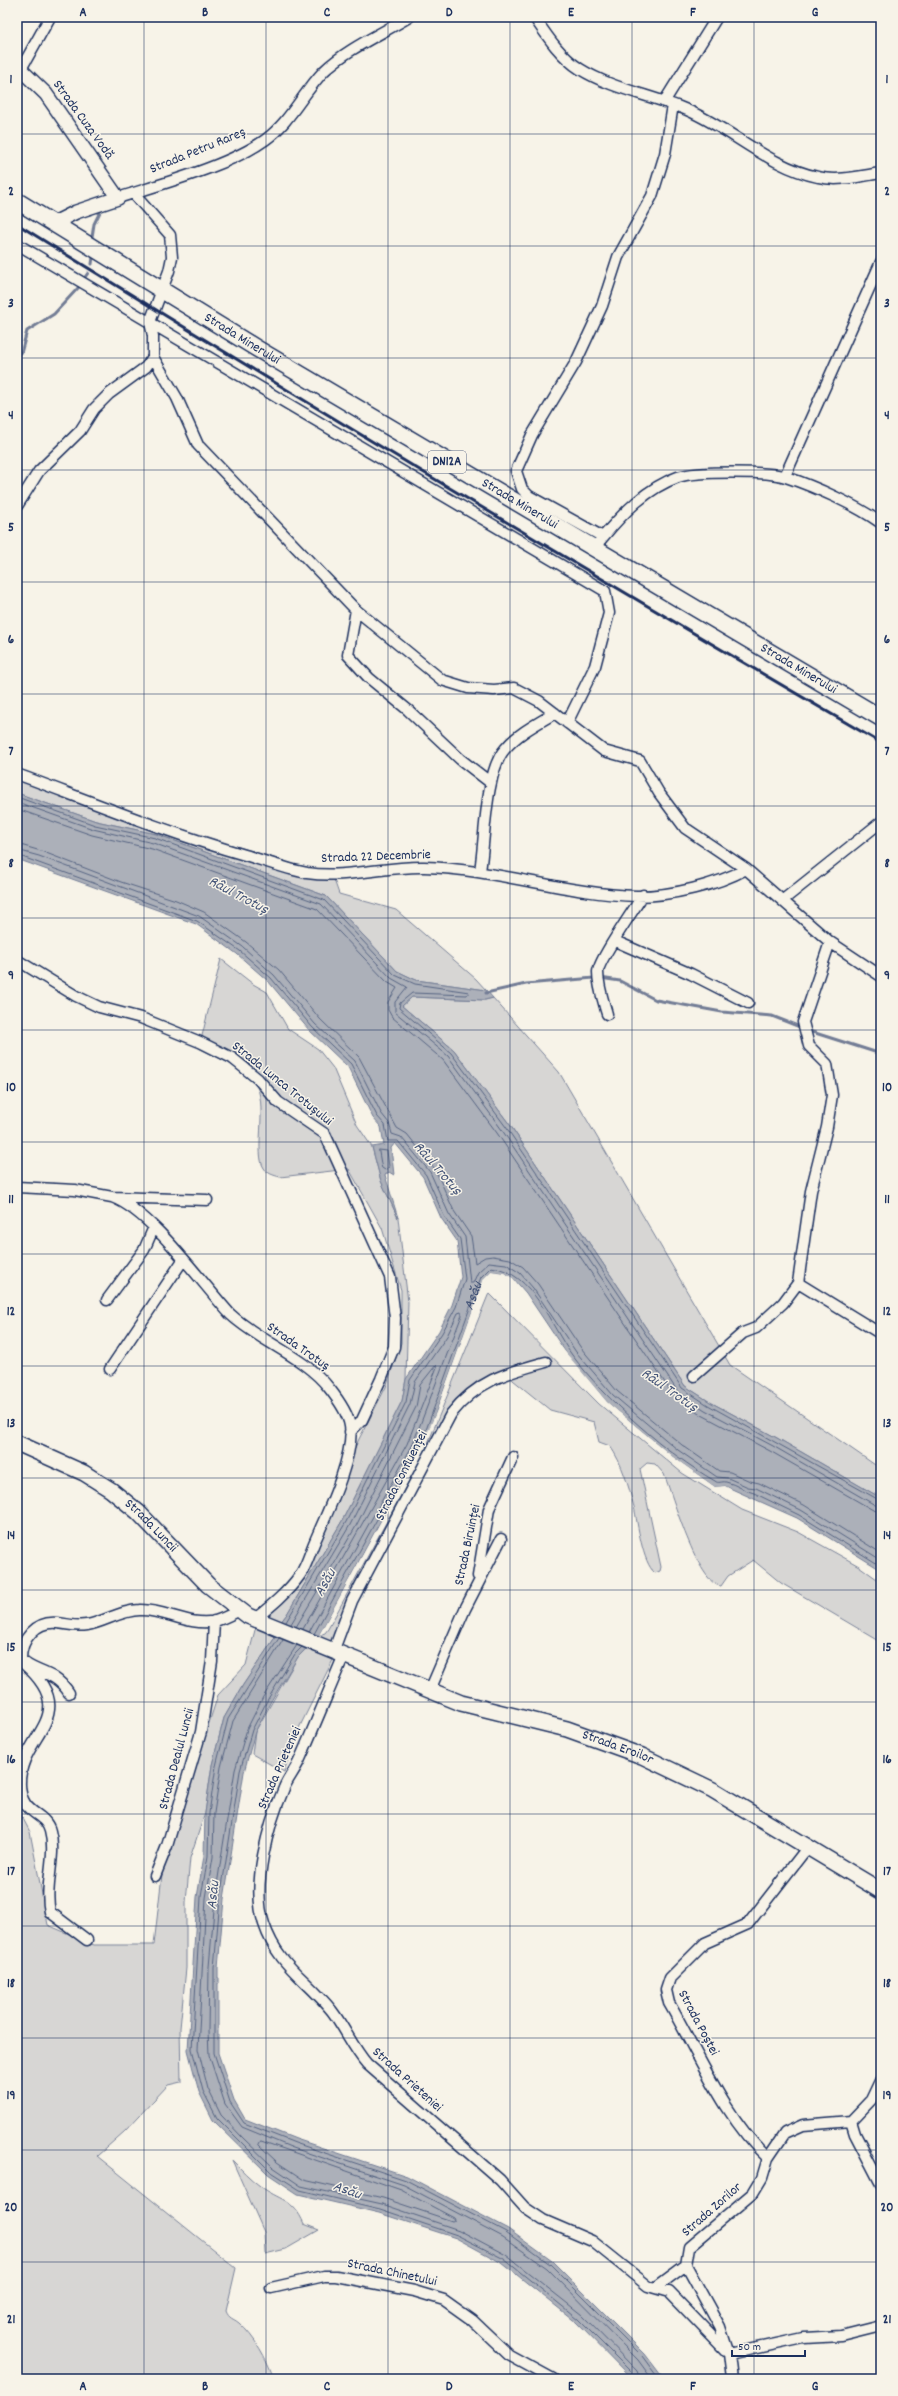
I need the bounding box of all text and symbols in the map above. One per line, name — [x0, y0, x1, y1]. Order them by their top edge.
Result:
text: A — [79, 4, 87, 23]
text: B — [202, 4, 208, 23]
text: C — [324, 4, 331, 23]
text: D — [446, 4, 453, 23]
text: E — [568, 4, 575, 23]
text: F — [690, 4, 696, 23]
text: G — [812, 4, 819, 23]
text: 1 — [10, 71, 13, 90]
text: 1 — [886, 71, 889, 90]
street label: Strada Cuza Vodă — [47, 76, 119, 164]
street label: Strada Petru Rareș — [147, 123, 249, 179]
text: 2 — [8, 183, 14, 202]
text: 2 — [884, 183, 890, 202]
text: 3 — [8, 295, 14, 314]
text: 3 — [884, 295, 890, 314]
street label: Strada Minerului — [200, 308, 284, 370]
text: 4 — [8, 407, 14, 426]
text: 4 — [884, 407, 890, 426]
road number: DN12A — [428, 451, 466, 473]
street label: Strada Minerului — [478, 474, 562, 535]
text: 5 — [8, 519, 14, 538]
text: 5 — [884, 519, 890, 538]
text: 6 — [8, 631, 15, 650]
text: 6 — [884, 631, 891, 650]
street label: Strada Minerului — [756, 639, 841, 700]
text: 7 — [9, 743, 14, 762]
text: 7 — [885, 743, 890, 762]
street label: Strada 22 Decembrie — [321, 845, 431, 869]
text: 8 — [8, 855, 14, 874]
text: 8 — [884, 855, 890, 874]
water label: Râul Trotuș — [204, 871, 272, 921]
text: 9 — [8, 967, 14, 986]
text: 9 — [884, 967, 890, 986]
street label: Strada Lunca Trotușului — [227, 1037, 337, 1131]
text: 10 — [6, 1079, 16, 1098]
text: 10 — [882, 1079, 892, 1098]
water label: Râul Trotuș — [407, 1137, 467, 1201]
text: 11 — [8, 1191, 14, 1210]
text: 11 — [884, 1191, 890, 1210]
water label: Asău — [459, 1278, 490, 1313]
text: 12 — [7, 1303, 16, 1322]
text: 12 — [883, 1303, 892, 1322]
street label: Strada Trotuș — [262, 1318, 334, 1376]
water label: Râul Trotuș — [636, 1363, 702, 1419]
text: 13 — [7, 1415, 16, 1434]
text: 13 — [883, 1415, 892, 1434]
street label: Strada Confluenței — [371, 1427, 433, 1524]
street label: Strada Luncii — [120, 1495, 182, 1558]
street label: Strada Biruinței — [450, 1502, 486, 1588]
text: 14 — [7, 1527, 15, 1546]
text: 14 — [883, 1527, 891, 1546]
water label: Asău — [309, 1564, 343, 1601]
text: 15 — [7, 1639, 15, 1658]
text: 15 — [883, 1639, 891, 1658]
street label: Strada Dealul Luncii — [154, 1706, 200, 1812]
street label: Strada Prieteniei — [253, 1723, 307, 1813]
street label: Strada Eroilor — [579, 1725, 657, 1770]
text: 16 — [6, 1751, 16, 1770]
text: 16 — [882, 1751, 892, 1770]
text: 17 — [7, 1863, 15, 1882]
text: 17 — [883, 1863, 891, 1882]
water label: Asău — [202, 1878, 227, 1910]
text: 18 — [7, 1975, 15, 1994]
text: 18 — [883, 1975, 891, 1994]
street label: Strada Poștei — [672, 1987, 724, 2060]
street label: Strada Prieteniei — [367, 2043, 447, 2117]
text: 19 — [7, 2087, 15, 2106]
text: 19 — [883, 2087, 891, 2106]
water label: Asău — [330, 2176, 366, 2207]
street label: Strada Zorilor — [677, 2178, 747, 2242]
text: 20 — [5, 2199, 17, 2218]
text: 20 — [881, 2199, 893, 2218]
street label: Strada Chinetului — [345, 2254, 439, 2292]
text: 21 — [7, 2311, 15, 2330]
text: 21 — [883, 2311, 891, 2330]
scale bar — [732, 2332, 805, 2358]
text: 50 m — [738, 2339, 761, 2356]
text: A — [79, 2378, 87, 2396]
text: B — [202, 2378, 208, 2396]
text: C — [324, 2378, 331, 2396]
text: D — [446, 2378, 453, 2396]
text: E — [568, 2378, 575, 2396]
text: F — [690, 2378, 696, 2396]
text: G — [812, 2378, 819, 2396]

